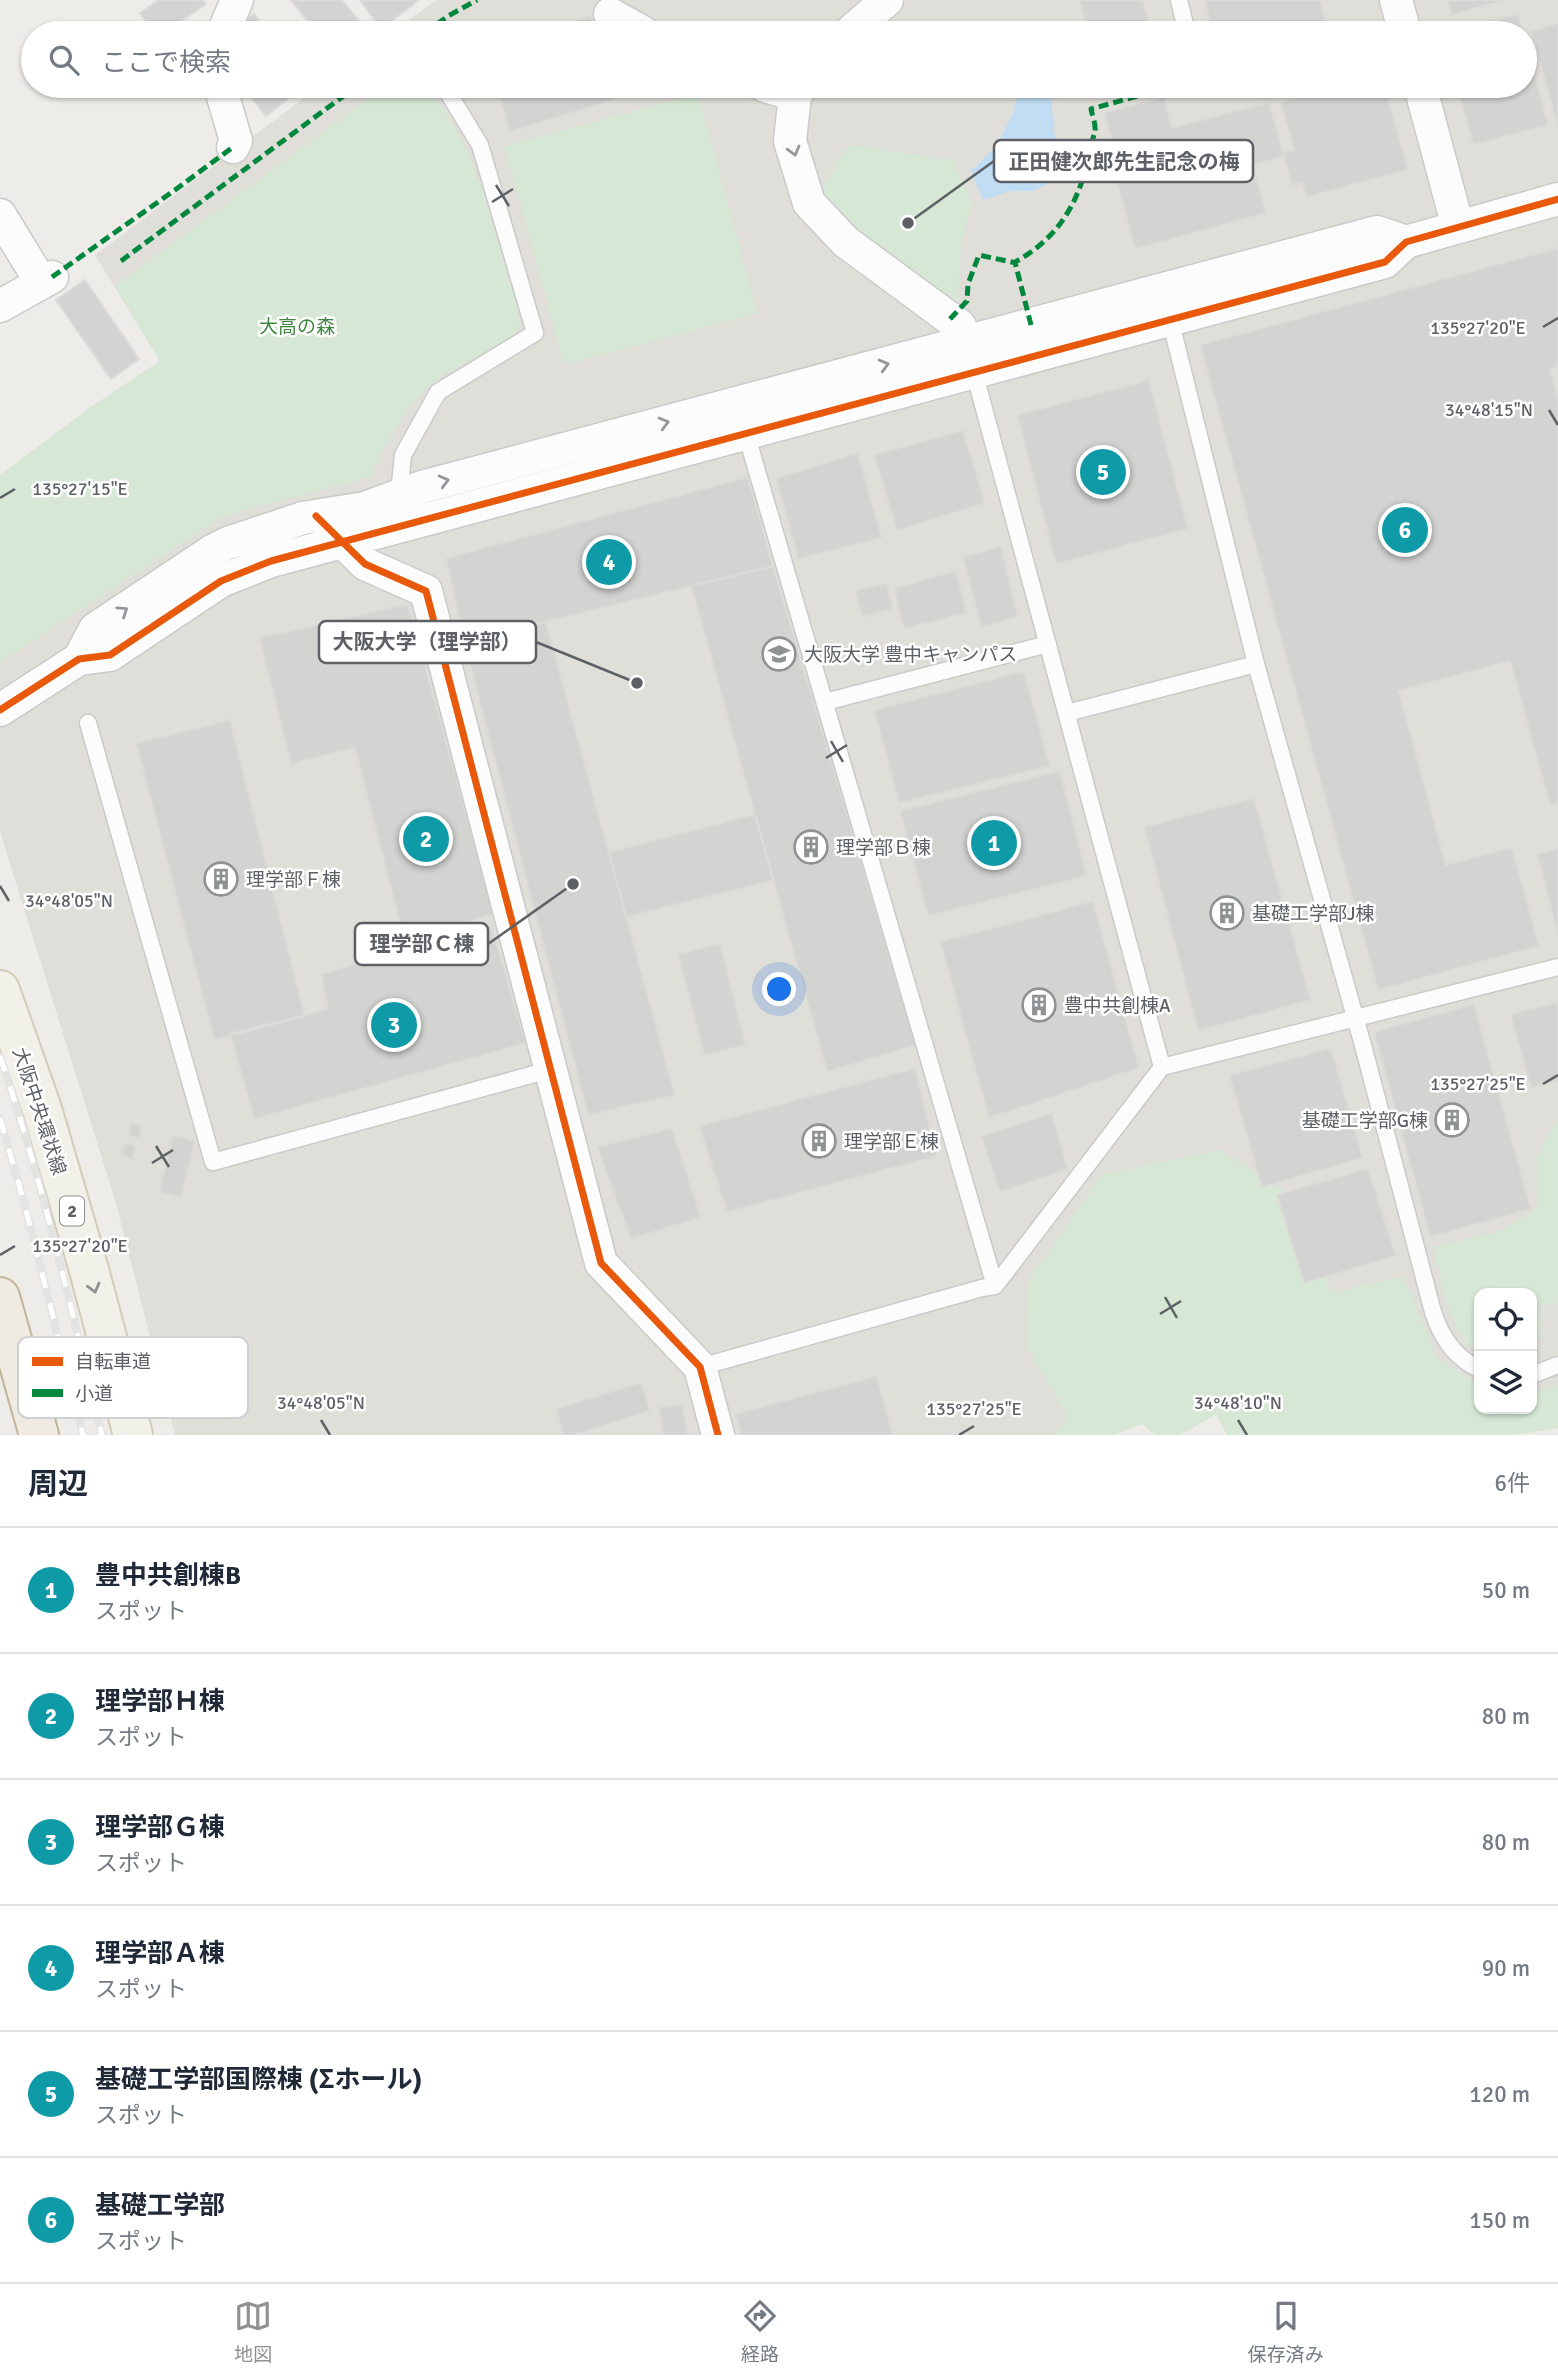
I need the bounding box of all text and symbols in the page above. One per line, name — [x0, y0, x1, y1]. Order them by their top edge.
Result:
search box — [21, 21, 1537, 98]
icon: search — [45, 41, 83, 79]
text: ここで検索 — [101, 47, 231, 79]
callout: 正田健次郎先生記念の梅 — [994, 140, 1253, 182]
one-way arrow — [785, 145, 800, 157]
text: 正田健次郎先生記念の梅 — [1009, 149, 1240, 175]
park label: 大高の森 — [259, 315, 335, 339]
text: 135°27'20"E — [1430, 317, 1526, 339]
one-way arrow — [878, 358, 890, 373]
text: 34°48'15"N — [1445, 399, 1533, 421]
one-way arrow — [658, 417, 670, 431]
pin: 5 — [1080, 446, 1126, 498]
one-way arrow — [438, 475, 450, 489]
text: 135°27'15"E — [32, 478, 128, 500]
pin: 6 — [1382, 504, 1428, 556]
pin: 4 — [586, 536, 632, 588]
one-way arrow — [116, 606, 129, 619]
callout: 大阪大学（理学部） — [319, 621, 536, 663]
text: 大阪大学（理学部） — [333, 629, 522, 655]
school or university icon: 大阪大学 豊中キャンパス — [760, 635, 798, 673]
place label: 大阪大学 豊中キャンパス — [804, 643, 1017, 667]
pin: 2 — [403, 813, 449, 865]
pin: 1 — [971, 817, 1017, 869]
building icon: 理学部Ｂ棟 — [792, 828, 830, 866]
place label: 理学部Ｂ棟 — [836, 836, 931, 860]
building icon: 理学部Ｆ棟 — [202, 860, 240, 898]
place label: 理学部Ｆ棟 — [246, 868, 341, 892]
text: 34°48'05"N — [25, 890, 113, 912]
building icon: 基礎工学部J棟 — [1208, 894, 1246, 932]
place label: 基礎工学部J棟 — [1252, 902, 1375, 926]
callout: 理学部Ｃ棟 — [355, 923, 488, 965]
text: 理学部Ｃ棟 — [370, 931, 475, 957]
your location — [762, 972, 796, 1006]
building icon: 豊中共創棟A — [1020, 986, 1058, 1024]
place label: 豊中共創棟A — [1064, 994, 1171, 1018]
pin: 3 — [371, 999, 417, 1051]
street label: 大阪中央環状線 — [7, 1044, 71, 1178]
text: 135°27'25"E — [1430, 1073, 1526, 1095]
building icon: 基礎工学部G棟 — [1433, 1101, 1471, 1139]
place label: 基礎工学部G棟 — [1302, 1109, 1428, 1133]
building icon: 理学部Ｅ棟 — [800, 1122, 838, 1160]
place label: 理学部Ｅ棟 — [844, 1130, 939, 1154]
road number: 2 — [60, 1196, 84, 1226]
text: 135°27'20"E — [32, 1235, 128, 1257]
one-way arrow — [86, 1282, 100, 1294]
map controls — [1474, 1288, 1537, 1414]
button: locate — [1474, 1288, 1537, 1351]
legend — [18, 1337, 248, 1418]
text: 自転車道 — [75, 1350, 151, 1374]
button: layers — [1474, 1351, 1537, 1414]
text: 小道 — [75, 1382, 113, 1406]
text: 34°48'05"N — [277, 1392, 365, 1414]
text: 34°48'10"N — [1194, 1392, 1282, 1414]
text: 135°27'25"E — [926, 1398, 1022, 1420]
text: 周辺 — [28, 1466, 88, 1503]
text: 6件 — [1495, 1469, 1530, 1498]
text: 豊中共創棟B — [95, 1560, 241, 1592]
text: 1 — [45, 1576, 57, 1605]
text: 50 m — [1482, 1576, 1530, 1605]
text: スポット — [95, 1597, 187, 1626]
text: 理学部Ｈ棟 — [95, 1686, 225, 1718]
text: 2 — [45, 1702, 57, 1731]
text: 80 m — [1482, 1702, 1530, 1731]
text: スポット — [95, 1723, 187, 1752]
text: 理学部Ｇ棟 — [95, 1812, 225, 1844]
text: 3 — [45, 1828, 57, 1857]
text: 80 m — [1482, 1828, 1530, 1857]
text: スポット — [95, 1849, 187, 1878]
text: 理学部Ａ棟 — [95, 1938, 225, 1970]
text: 4 — [45, 1954, 57, 1983]
text: 90 m — [1482, 1954, 1530, 1983]
text: スポット — [95, 1975, 187, 2004]
text: 基礎工学部国際棟 (Σホール) — [95, 2064, 422, 2096]
text: 5 — [45, 2080, 57, 2109]
text: 120 m — [1469, 2080, 1530, 2109]
text: スポット — [95, 2101, 187, 2130]
text: 基礎工学部 — [95, 2190, 225, 2222]
text: 6 — [45, 2206, 57, 2235]
text: 150 m — [1469, 2206, 1530, 2235]
text: スポット — [95, 2227, 187, 2256]
tab: 地図 — [234, 2297, 272, 2367]
tab: 経路 — [741, 2297, 779, 2367]
tab: 保存済み — [1248, 2297, 1324, 2367]

